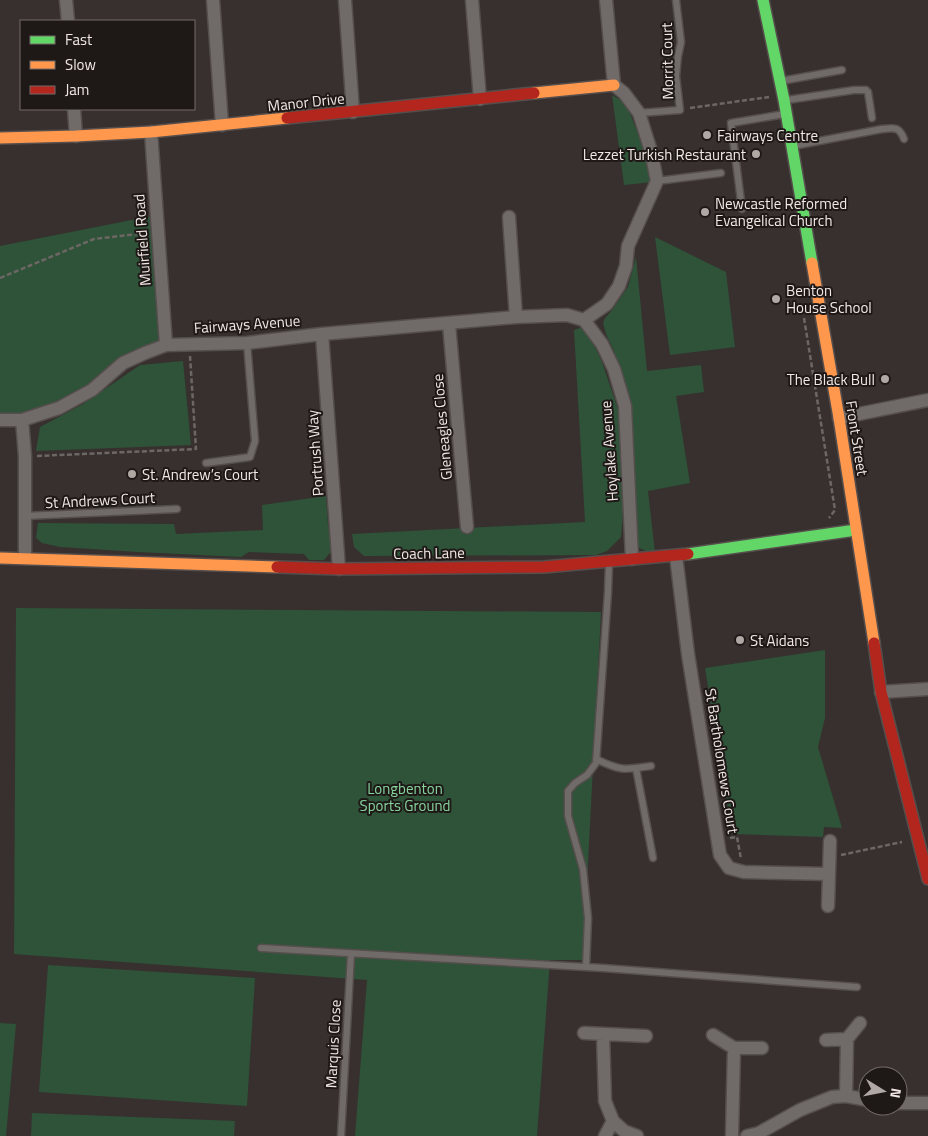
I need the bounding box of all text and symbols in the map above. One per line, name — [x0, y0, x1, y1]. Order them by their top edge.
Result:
legend — [20, 20, 195, 110]
street label: Morrit Court — [655, 22, 679, 100]
text: Fast — [65, 28, 93, 51]
text: Slow — [65, 53, 96, 76]
text: Jam — [65, 78, 89, 101]
street label: Manor Drive — [266, 87, 346, 117]
place label: Fairways Centre — [717, 124, 818, 147]
marker: Fairways Centre — [701, 129, 713, 141]
place label: Lezzet Turkish Restaurant — [583, 143, 747, 166]
marker: Lezzet Turkish Restaurant — [750, 148, 762, 160]
place label: Newcastle Reformed Evangelical Church — [715, 192, 847, 232]
street label: Muirfield Road — [127, 193, 157, 287]
marker: Newcastle Reformed Evangelical Church — [699, 206, 711, 218]
place label: Benton House School — [786, 279, 872, 319]
marker: Benton House School — [770, 293, 782, 305]
street label: Fairways Avenue — [193, 309, 301, 339]
place label: The Black Bull — [787, 368, 875, 391]
street label: Gleneagles Close — [426, 373, 458, 481]
marker: The Black Bull — [879, 373, 891, 385]
street label: Front Street — [840, 399, 874, 478]
street label: Hoylake Avenue — [594, 400, 624, 502]
street label: Portrush Way — [301, 409, 329, 497]
place label: St. Andrew’s Court — [142, 463, 259, 486]
marker: St. Andrew’s Court — [126, 468, 138, 480]
street label: St Andrews Court — [44, 486, 156, 514]
street label: Coach Lane — [393, 541, 465, 565]
place label: St Aidans — [750, 629, 809, 652]
marker: St Aidans — [734, 634, 746, 646]
street label: St Bartholomews Court — [699, 687, 745, 836]
park label: Longbenton Sports Ground — [360, 777, 450, 817]
street label: Marquis Close — [319, 999, 347, 1089]
north arrow — [858, 1066, 908, 1116]
text: N — [885, 1087, 907, 1100]

